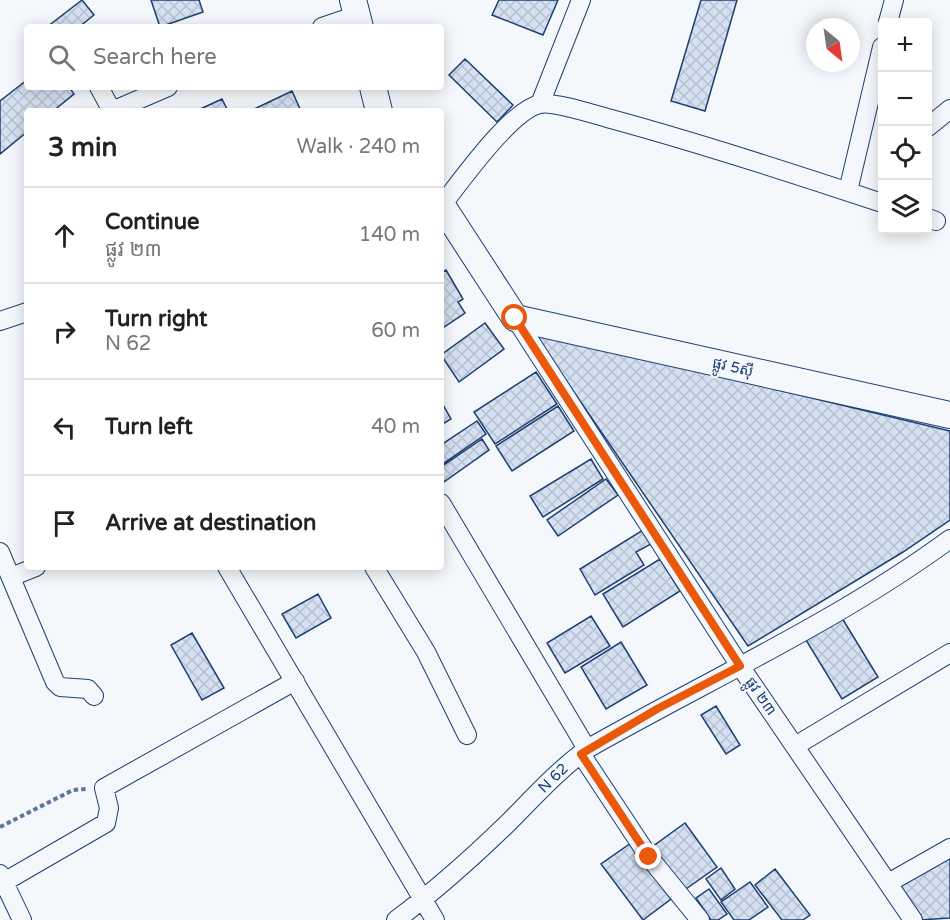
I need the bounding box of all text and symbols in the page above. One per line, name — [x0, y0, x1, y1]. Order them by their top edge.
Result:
north arrow — [806, 18, 860, 72]
map controls — [878, 18, 932, 234]
button: + — [878, 18, 932, 72]
search box — [24, 24, 444, 90]
icon: search — [45, 41, 78, 74]
text: Search here — [93, 44, 217, 70]
button: − — [878, 72, 932, 126]
button: locate — [878, 126, 932, 180]
text: 3 min — [48, 132, 117, 163]
text: Walk · 240 m — [297, 135, 420, 159]
button: layers — [878, 180, 932, 234]
text: Continue — [105, 209, 200, 235]
icon: ahead — [48, 219, 81, 252]
text: 140 m — [359, 223, 420, 247]
text: ផ្លូវ ២៣ — [105, 238, 162, 262]
route start — [501, 304, 527, 330]
text: Turn right — [105, 306, 207, 332]
icon: right — [48, 315, 81, 348]
text: 60 m — [371, 319, 420, 343]
text: N 62 — [105, 332, 151, 356]
street label: ផ្លូវ 5ស៊ី — [710, 354, 755, 385]
icon: left — [48, 411, 81, 444]
text: Turn left — [105, 414, 193, 440]
text: 40 m — [371, 415, 420, 439]
icon: arrive — [48, 507, 81, 540]
text: Arrive at destination — [105, 510, 316, 536]
street label: ផ្លូវ ២៣ — [738, 673, 781, 721]
street label: N 62 — [534, 759, 572, 797]
route end — [635, 843, 661, 869]

